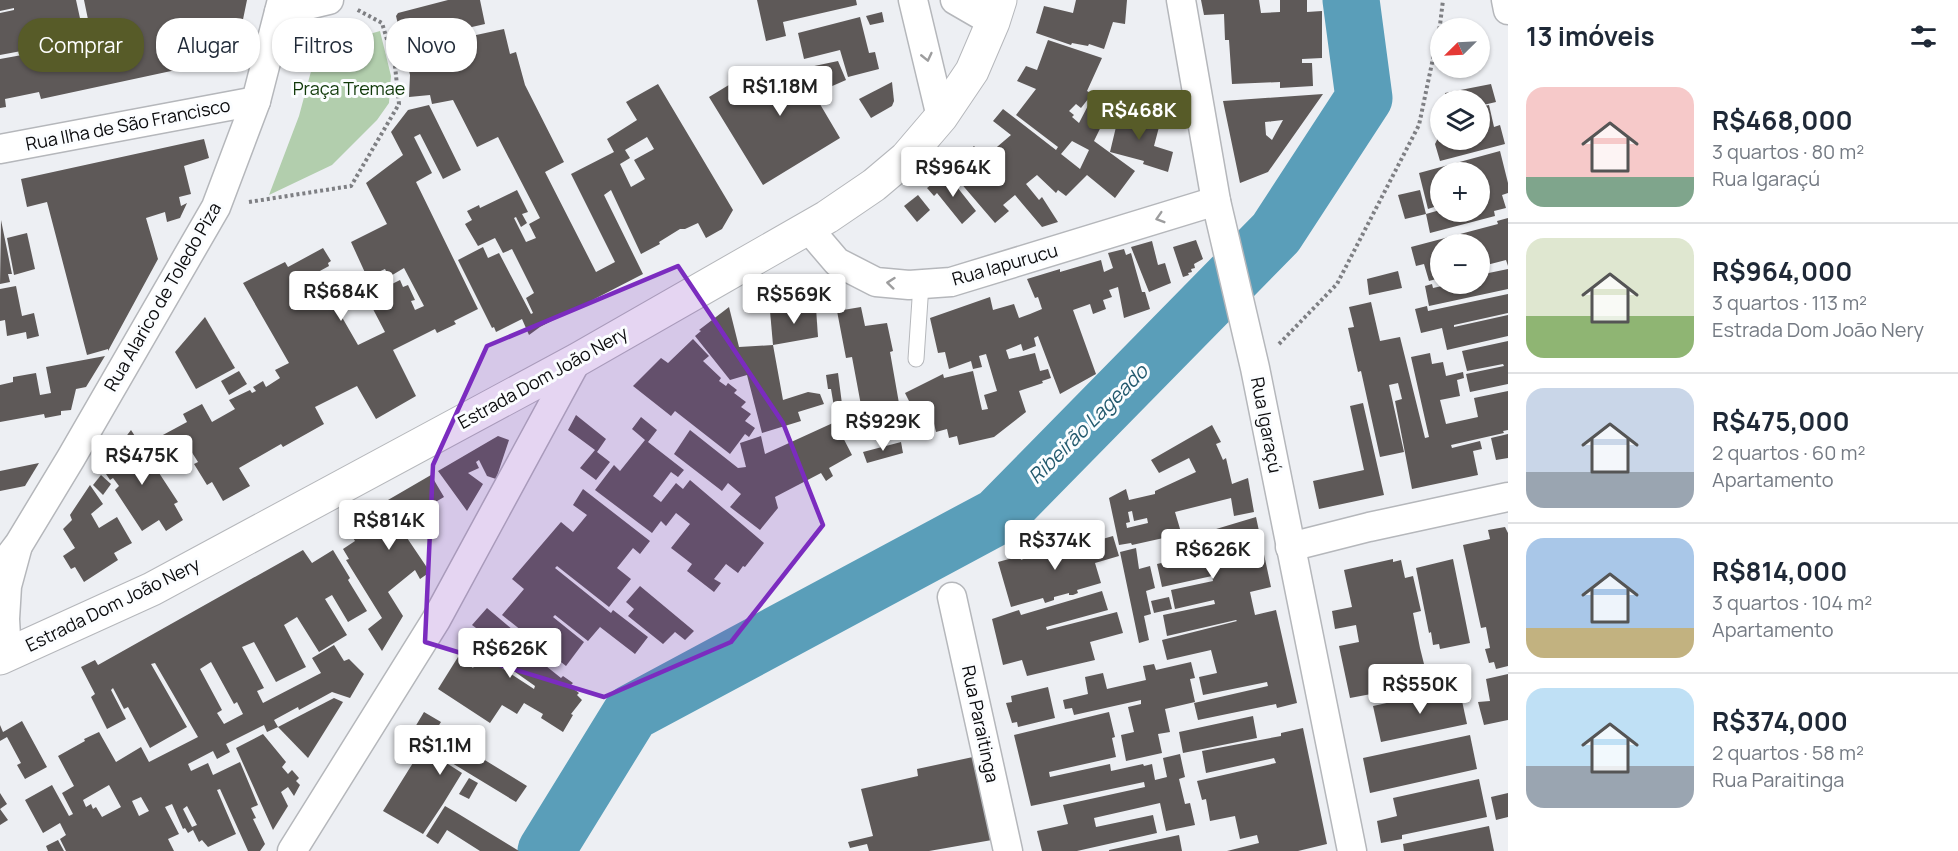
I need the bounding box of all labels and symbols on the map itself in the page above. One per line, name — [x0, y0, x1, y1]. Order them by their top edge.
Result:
north arrow — [1430, 18, 1490, 78]
one-way arrow — [919, 52, 932, 62]
pin: R$1.18M — [725, 66, 835, 117]
park label: Praça Tremae — [293, 76, 405, 100]
pin: R$468K — [1090, 90, 1188, 141]
street label: Rua Ilha de São Francisco — [23, 92, 232, 156]
pin: R$964K — [904, 147, 1002, 198]
street label: Rua Alarico de Toledo Piza — [98, 198, 226, 395]
one-way arrow — [1155, 211, 1166, 223]
street label: Rua Iapurucu — [949, 237, 1060, 291]
pin: R$684K — [292, 271, 390, 322]
pin: R$569K — [745, 274, 843, 325]
one-way arrow — [886, 277, 895, 290]
street label: Estrada Dom João Nery — [453, 320, 632, 434]
water label: Ribeirão Lageado — [1022, 357, 1154, 489]
street label: Rua Igaraçú — [1246, 375, 1288, 475]
pin: R$929K — [834, 401, 932, 452]
pin: R$475K — [93, 435, 191, 486]
pin: R$814K — [340, 500, 438, 551]
pin: R$374K — [1006, 520, 1104, 571]
pin: R$626K — [1164, 529, 1262, 580]
street label: Estrada Dom João Nery — [22, 551, 204, 657]
pin: R$626K — [461, 628, 559, 679]
street label: Rua Paraitinga — [957, 663, 1005, 785]
pin: R$550K — [1371, 664, 1469, 715]
pin: R$1.1M — [391, 725, 489, 776]

